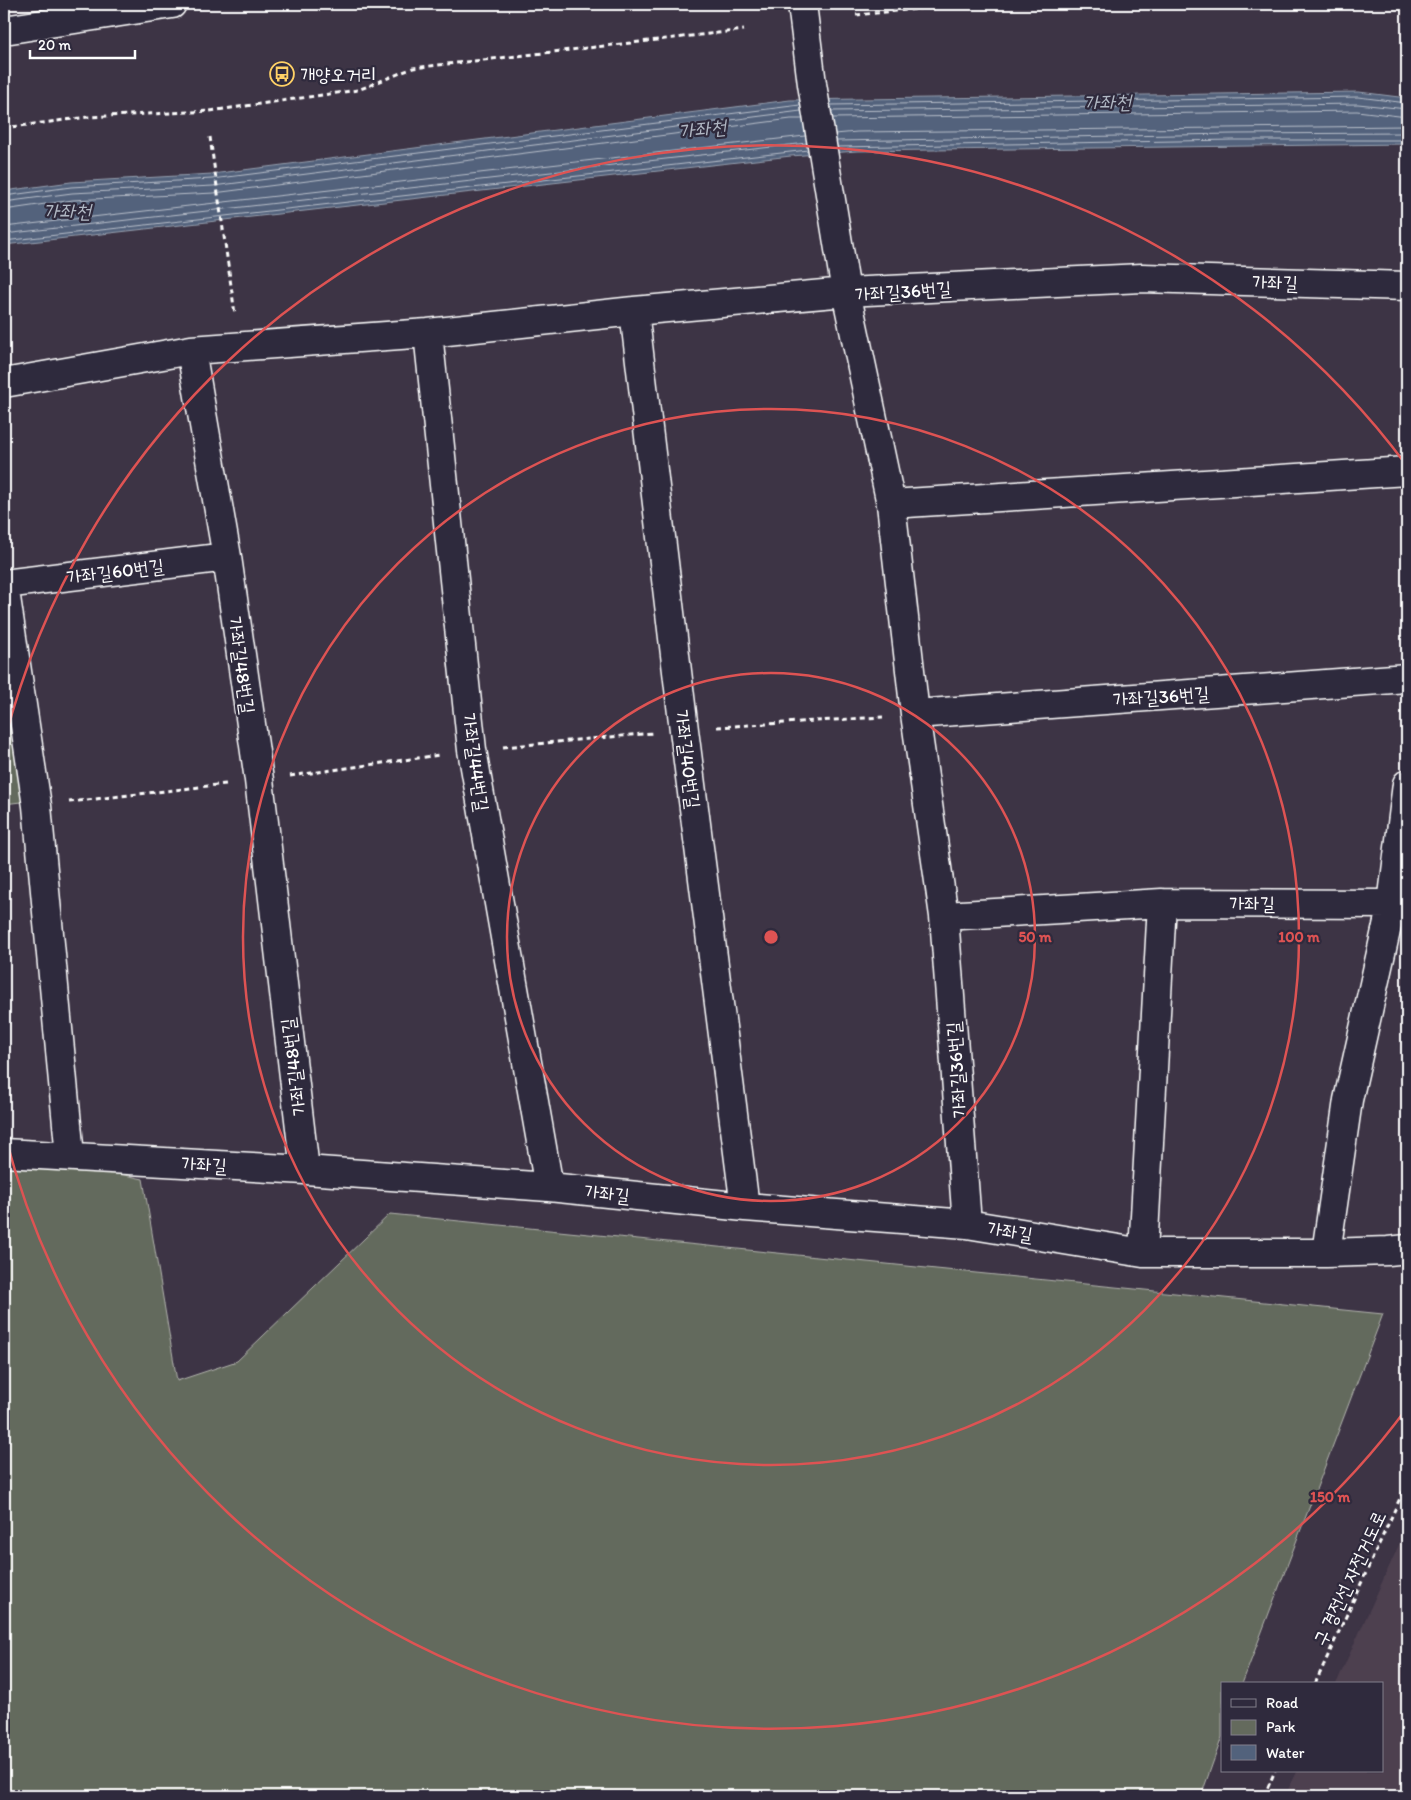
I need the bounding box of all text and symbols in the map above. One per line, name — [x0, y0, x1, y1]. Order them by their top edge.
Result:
scale bar — [30, 28, 135, 60]
text: 20 m — [38, 36, 72, 54]
bus stop icon: 개양오거리 — [269, 61, 295, 87]
place label: 개양오거리 — [300, 63, 376, 86]
water label: 가좌천 — [1083, 90, 1133, 114]
water label: 가좌천 — [677, 114, 729, 143]
water label: 가좌천 — [43, 199, 93, 223]
street label: 가좌길 — [1252, 270, 1298, 295]
street label: 가좌길36번길 — [854, 277, 952, 306]
street label: 가좌길60번길 — [65, 554, 165, 589]
street label: 가좌길48번길 — [223, 615, 260, 715]
street label: 가좌길36번길 — [1112, 682, 1210, 711]
street label: 가좌길40번길 — [670, 708, 705, 810]
street label: 가좌길44번길 — [457, 711, 494, 813]
street label: 가좌길 — [1229, 892, 1275, 915]
centre of rings — [762, 928, 780, 946]
text: 50 m — [1018, 928, 1052, 946]
text: 100 m — [1278, 928, 1320, 946]
street label: 가좌길48번길 — [276, 1017, 311, 1117]
street label: 가좌길36번길 — [942, 1021, 971, 1119]
street label: 가좌길 — [180, 1152, 227, 1177]
street label: 가좌길 — [583, 1180, 631, 1207]
street label: 가좌길 — [985, 1217, 1034, 1246]
text: 150 m — [1310, 1488, 1350, 1506]
street label: 구 경전선 자전거도로 — [1308, 1507, 1391, 1649]
legend — [1221, 1682, 1384, 1772]
text: Road — [1266, 1694, 1299, 1712]
text: Park — [1266, 1718, 1296, 1736]
text: Water — [1266, 1744, 1305, 1762]

